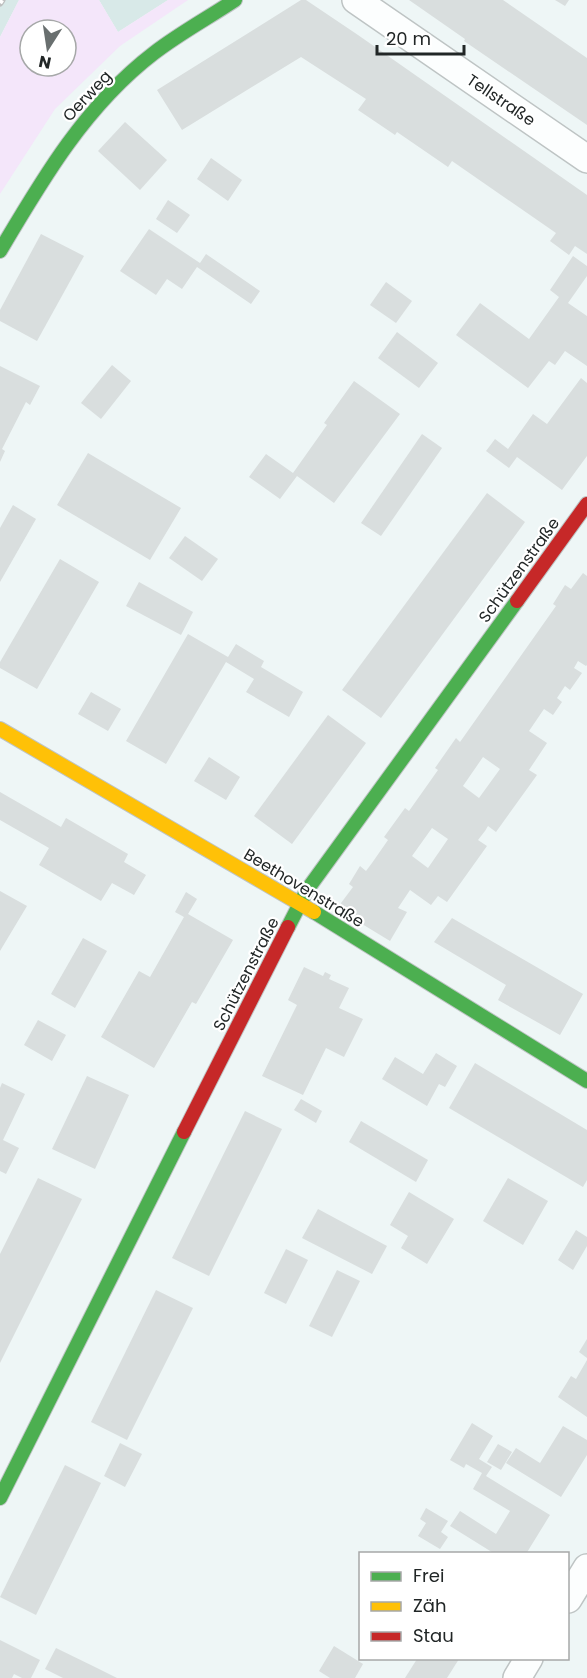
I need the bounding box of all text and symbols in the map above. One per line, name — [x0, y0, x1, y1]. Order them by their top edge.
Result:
north arrow — [18, 18, 78, 78]
scale bar — [377, 18, 464, 56]
text: 20 m — [386, 26, 431, 51]
text: N — [37, 50, 53, 75]
street label: Oerweg — [57, 65, 117, 127]
street label: Tellstraße — [462, 69, 540, 131]
street label: Schützenstraße — [473, 513, 565, 627]
street label: Beethovenstraße — [239, 843, 369, 933]
street label: Schützenstraße — [207, 913, 285, 1035]
legend — [359, 1552, 569, 1660]
text: Frei — [413, 1563, 444, 1588]
text: Zäh — [413, 1593, 446, 1618]
text: Stau — [413, 1623, 454, 1648]

